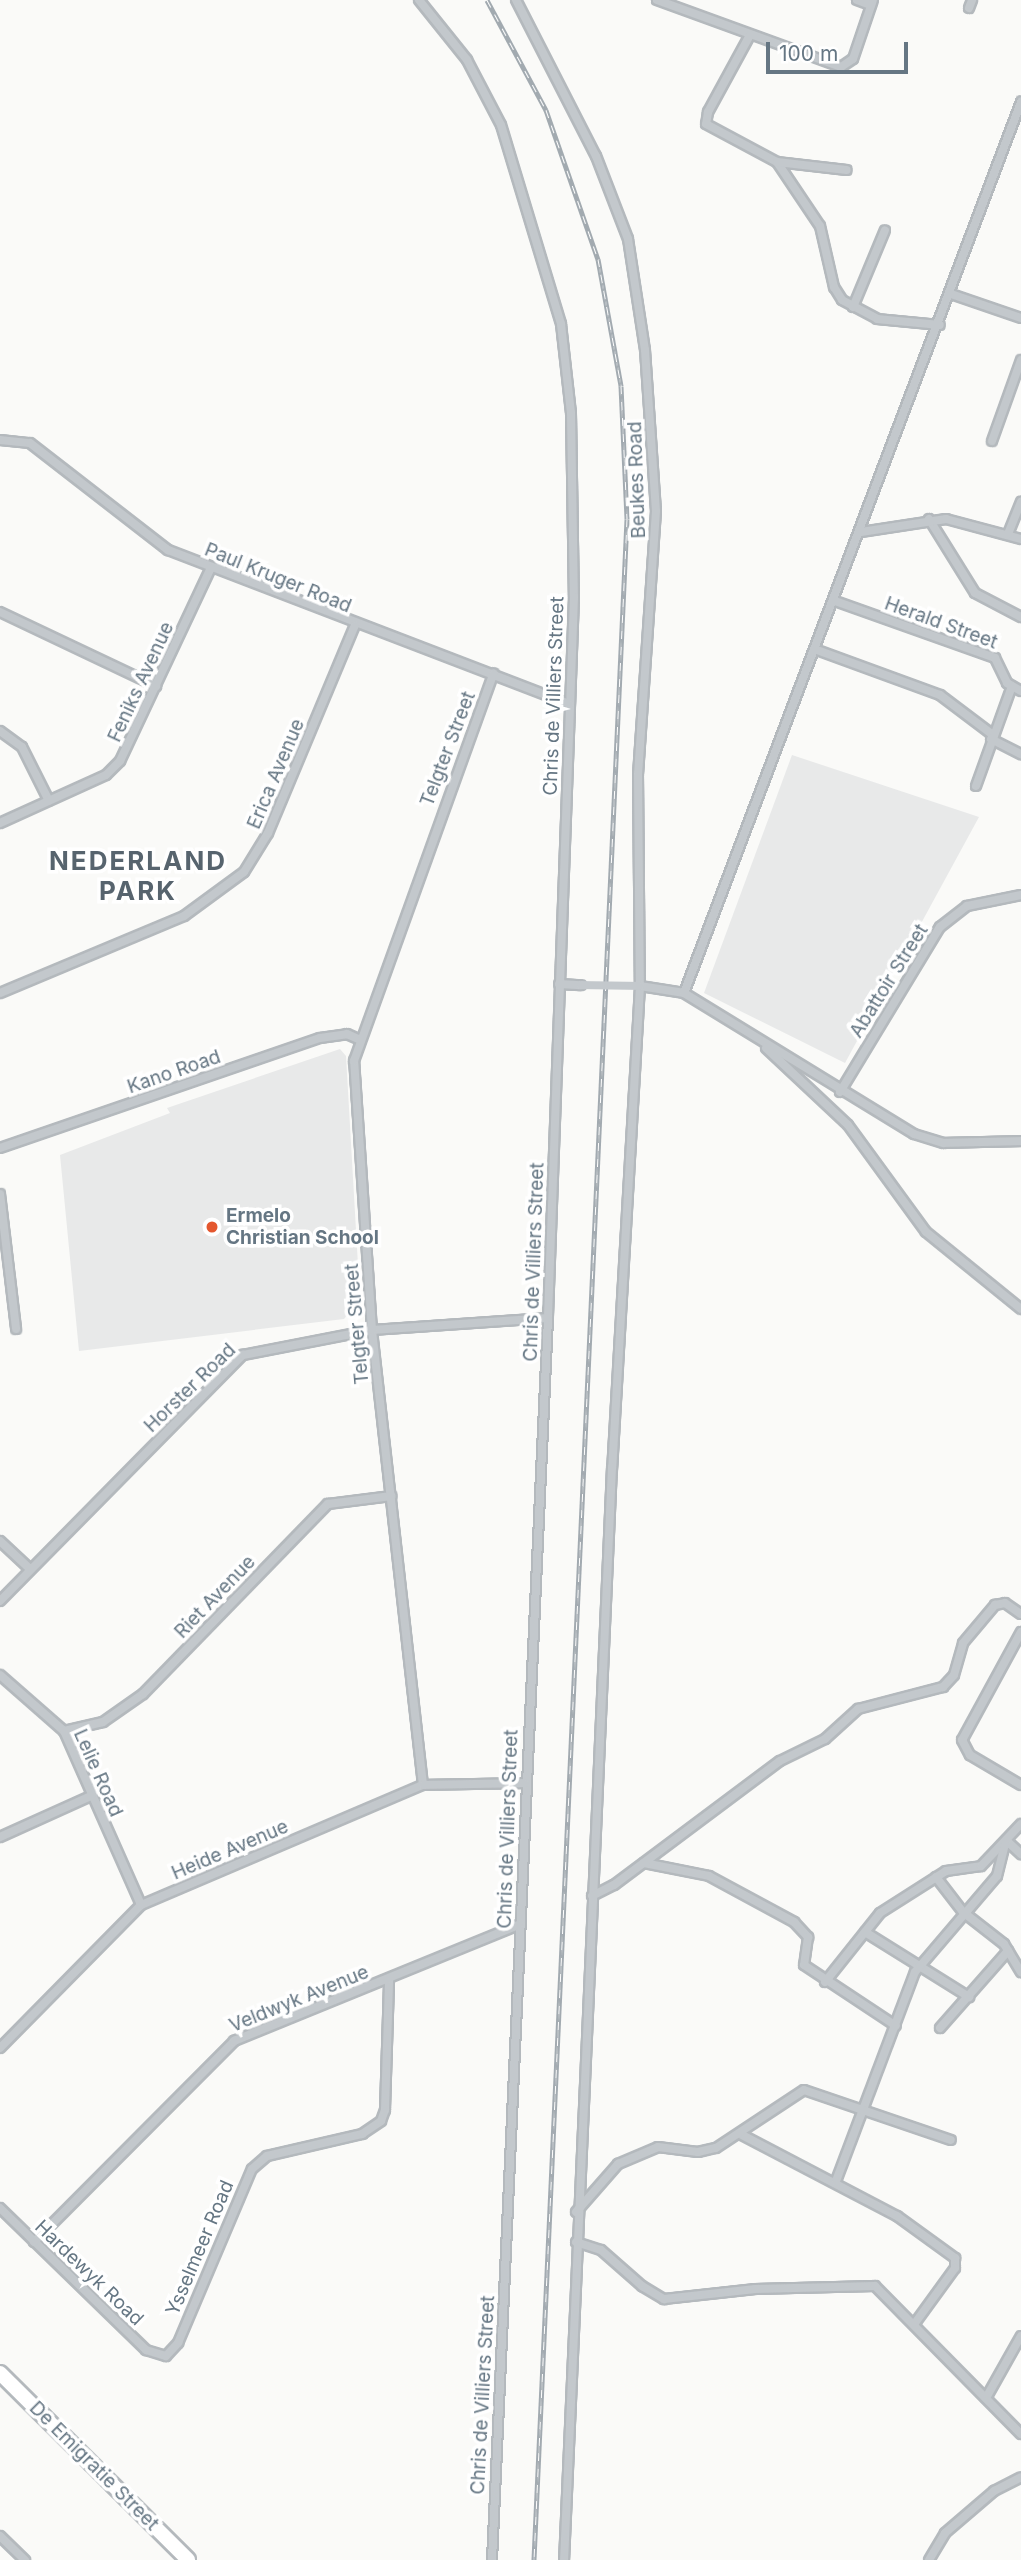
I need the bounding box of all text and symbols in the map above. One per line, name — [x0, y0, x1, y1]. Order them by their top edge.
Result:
scale bar — [769, 28, 911, 72]
text: 100 m — [779, 41, 838, 66]
street label: Beukes Road — [624, 421, 650, 539]
street label: Paul Kruger Road — [201, 538, 355, 618]
street label: Herald Street — [882, 592, 1000, 654]
street label: Chris de Villiers Street — [539, 596, 569, 796]
street label: Feniks Avenue — [103, 618, 179, 746]
street label: Telgter Street — [416, 688, 480, 810]
street label: Erica Avenue — [243, 716, 309, 832]
district label: NEDERLAND PARK — [50, 845, 226, 906]
street label: Abattoir Street — [845, 920, 933, 1042]
street label: Kano Road — [124, 1045, 224, 1099]
street label: Chris de Villiers Street — [519, 1162, 549, 1362]
place label: Ermelo Christian School — [226, 1205, 379, 1249]
marker: Ermelo Christian School — [204, 1219, 220, 1235]
street label: Telgter Street — [340, 1263, 374, 1385]
street label: Horster Road — [140, 1339, 240, 1437]
street label: Riet Avenue — [170, 1551, 260, 1643]
street label: Lelie Road — [69, 1726, 127, 1820]
street label: Chris de Villiers Street — [493, 1729, 523, 1929]
street label: Heide Avenue — [168, 1815, 292, 1885]
street label: Veldwyk Avenue — [226, 1961, 372, 2037]
street label: Ysselmeer Road — [161, 2177, 239, 2319]
street label: Hardewyk Road — [30, 2216, 148, 2330]
street label: Chris de Villiers Street — [466, 2295, 500, 2495]
street label: De Emigratie Street — [25, 2397, 163, 2535]

